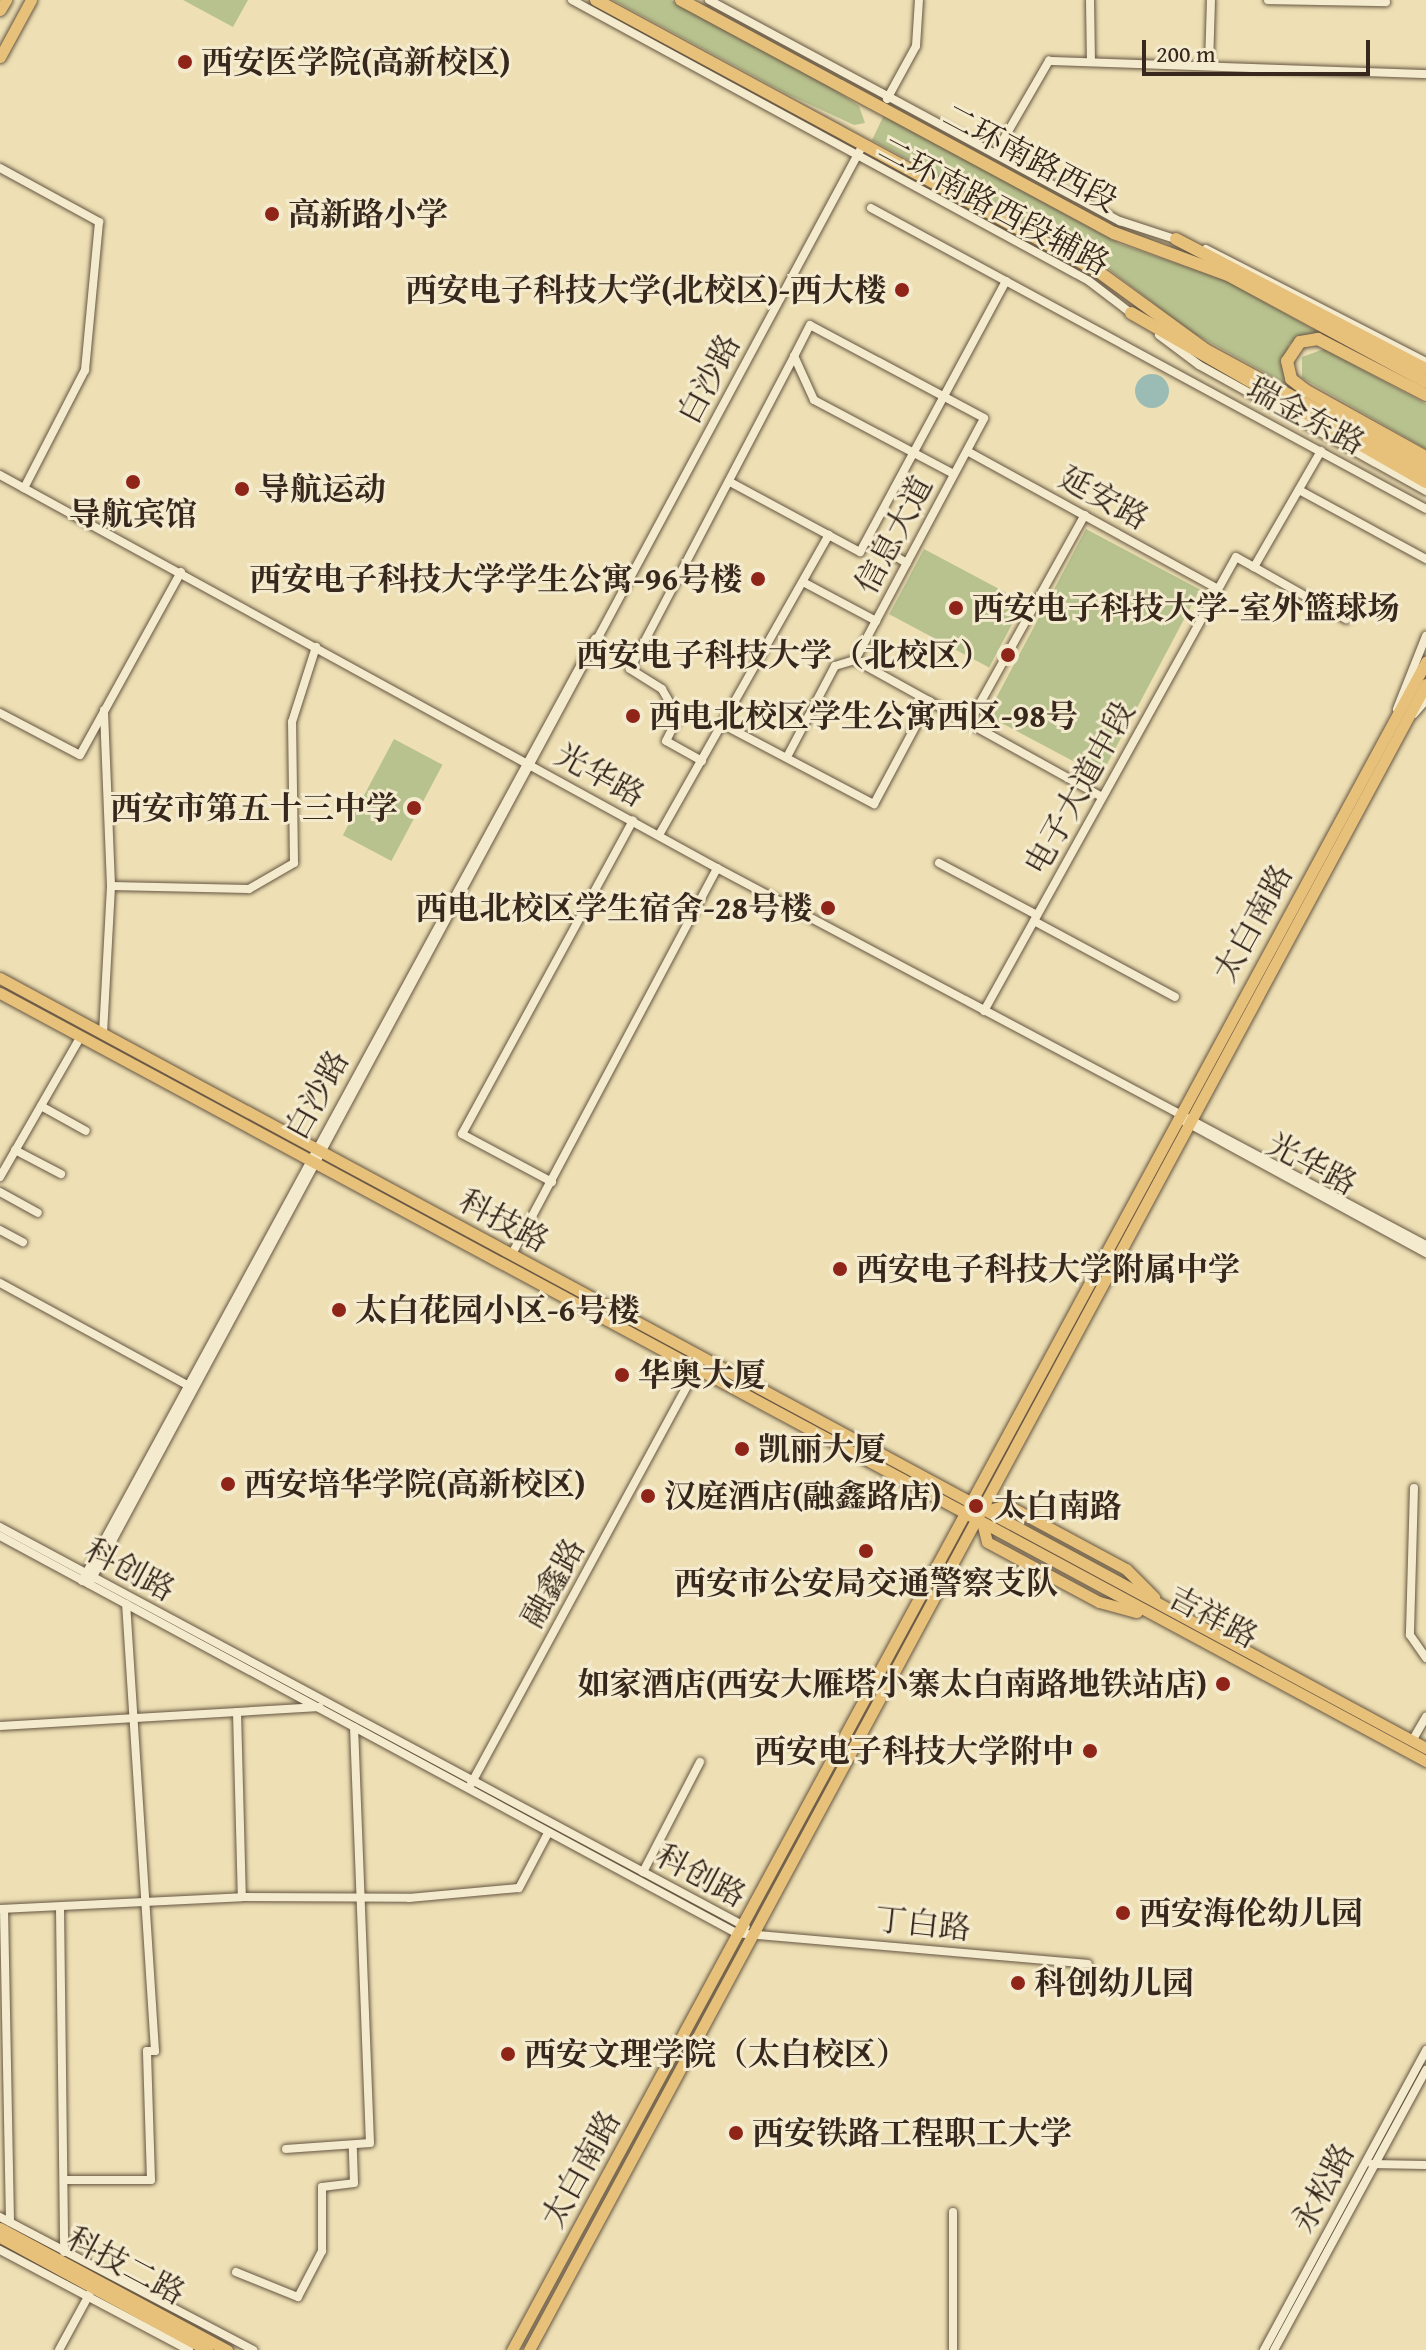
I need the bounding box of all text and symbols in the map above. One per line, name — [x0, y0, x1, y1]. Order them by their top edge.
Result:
scale bar — [1146, 24, 1374, 74]
text: 200 m — [1156, 36, 1216, 71]
place label: 西安医学院(高新校区) — [201, 43, 511, 81]
marker: 西安医学院(高新校区) — [176, 53, 194, 71]
street label: 二环南路西段 — [936, 96, 1124, 220]
street label: 二环南路西段辅路 — [872, 129, 1116, 283]
place label: 高新路小学 — [288, 195, 448, 233]
marker: 高新路小学 — [263, 205, 281, 223]
place label: 西安电子科技大学(北校区)-西大楼 — [405, 271, 886, 309]
marker: 西安电子科技大学(北校区)-西大楼 — [893, 281, 911, 299]
street label: 白沙路 — [670, 328, 748, 430]
street label: 瑞金东路 — [1240, 369, 1372, 463]
street label: 延安路 — [1053, 458, 1155, 538]
street label: 信息大道 — [847, 469, 941, 601]
place label: 导航运动 — [258, 470, 386, 508]
marker: 导航宾馆 — [124, 473, 142, 491]
marker: 导航运动 — [233, 480, 251, 498]
place label: 导航宾馆 — [69, 495, 197, 533]
place label: 西安电子科技大学学生公寓-96号楼 — [249, 560, 742, 598]
marker: 西安电子科技大学学生公寓-96号楼 — [749, 570, 767, 588]
place label: 西安电子科技大学-室外篮球场 — [972, 589, 1400, 627]
marker: 西安电子科技大学-室外篮球场 — [947, 599, 965, 617]
place label: 西安电子科技大学（北校区） — [576, 636, 992, 674]
marker: 西安电子科技大学（北校区） — [999, 646, 1017, 664]
street label: 电子大道中段 — [1017, 695, 1143, 881]
place label: 西电北校区学生公寓西区-98号 — [649, 697, 1078, 735]
marker: 西电北校区学生公寓西区-98号 — [624, 707, 642, 725]
street label: 光华路 — [549, 735, 651, 815]
place label: 西安市第五十三中学 — [110, 789, 398, 827]
marker: 西安市第五十三中学 — [405, 799, 423, 817]
street label: 太白南路 — [1205, 858, 1301, 988]
place label: 西电北校区学生宿舍-28号楼 — [415, 889, 812, 927]
marker: 西电北校区学生宿舍-28号楼 — [819, 899, 837, 917]
street label: 白沙路 — [277, 1044, 357, 1146]
street label: 光华路 — [1261, 1125, 1363, 1203]
street label: 科技路 — [453, 1182, 555, 1260]
place label: 西安电子科技大学附属中学 — [856, 1250, 1240, 1288]
marker: 西安电子科技大学附属中学 — [831, 1260, 849, 1278]
place label: 太白花园小区-6号楼 — [355, 1291, 639, 1329]
marker: 太白花园小区-6号楼 — [330, 1301, 348, 1319]
place label: 华奥大厦 — [638, 1356, 766, 1394]
marker: 华奥大厦 — [613, 1366, 631, 1384]
place label: 凯丽大厦 — [758, 1430, 886, 1468]
marker: 凯丽大厦 — [733, 1440, 751, 1458]
place label: 西安培华学院(高新校区) — [244, 1465, 586, 1503]
marker: 西安培华学院(高新校区) — [219, 1475, 237, 1493]
place label: 汉庭酒店(融鑫路店) — [664, 1477, 942, 1515]
marker: 汉庭酒店(融鑫路店) — [639, 1487, 657, 1505]
place label: 太白南路 — [994, 1487, 1122, 1525]
marker: 太白南路 — [965, 1495, 987, 1517]
street label: 科创路 — [79, 1531, 181, 1609]
street label: 融鑫路 — [513, 1532, 593, 1634]
marker: 西安市公安局交通警察支队 — [857, 1542, 875, 1560]
place label: 西安市公安局交通警察支队 — [674, 1564, 1058, 1602]
street label: 吉祥路 — [1162, 1578, 1264, 1656]
place label: 如家酒店(西安大雁塔小寨太白南路地铁站店) — [577, 1665, 1207, 1703]
marker: 如家酒店(西安大雁塔小寨太白南路地铁站店) — [1214, 1675, 1232, 1693]
place label: 西安电子科技大学附中 — [754, 1732, 1074, 1770]
marker: 西安电子科技大学附中 — [1081, 1742, 1099, 1760]
street label: 科创路 — [650, 1837, 752, 1915]
place label: 西安海伦幼儿园 — [1139, 1894, 1363, 1932]
street label: 丁白路 — [873, 1900, 973, 1948]
marker: 西安海伦幼儿园 — [1114, 1904, 1132, 1922]
place label: 科创幼儿园 — [1034, 1964, 1194, 2002]
marker: 科创幼儿园 — [1009, 1974, 1027, 1992]
place label: 西安文理学院（太白校区） — [524, 2035, 908, 2073]
marker: 西安文理学院（太白校区） — [499, 2045, 517, 2063]
street label: 太白南路 — [533, 2104, 629, 2234]
place label: 西安铁路工程职工大学 — [752, 2114, 1072, 2152]
marker: 西安铁路工程职工大学 — [727, 2124, 745, 2142]
street label: 永松路 — [1284, 2137, 1362, 2239]
street label: 科技二路 — [60, 2219, 192, 2313]

